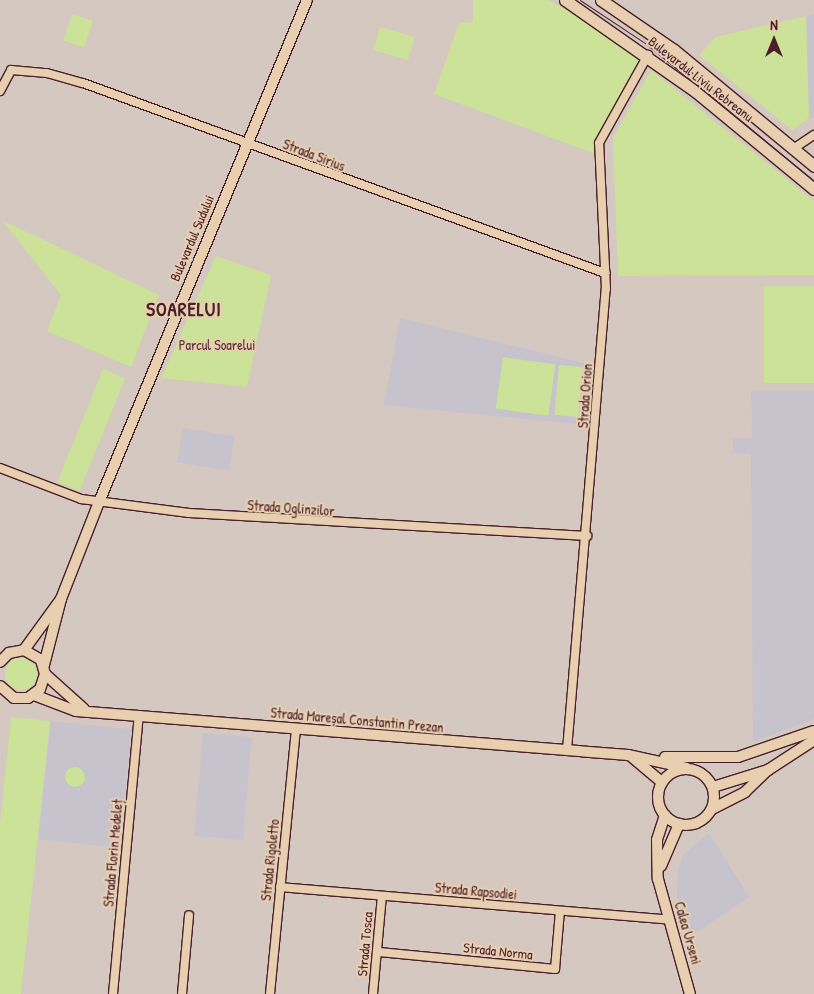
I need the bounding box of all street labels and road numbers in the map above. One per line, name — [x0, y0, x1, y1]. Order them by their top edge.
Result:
street label: Bulevardul Liviu Rebreanu — [645, 33, 757, 125]
street label: Strada Sirius — [280, 135, 348, 175]
street label: Bulevardul Sudului — [166, 192, 218, 284]
street label: Strada Orion — [574, 363, 596, 429]
street label: Strada Oglinzilor — [247, 497, 335, 519]
street label: Strada Mareșal Constantin Prezan — [270, 704, 444, 736]
street label: Strada Florin Medeleț — [100, 798, 126, 908]
street label: Strada Rigoletto — [257, 818, 283, 902]
street label: Strada Rapsodiei — [434, 879, 518, 903]
street label: Calea Urseni — [671, 900, 705, 966]
street label: Strada Tosca — [354, 911, 376, 977]
street label: Strada Norma — [462, 939, 534, 963]

